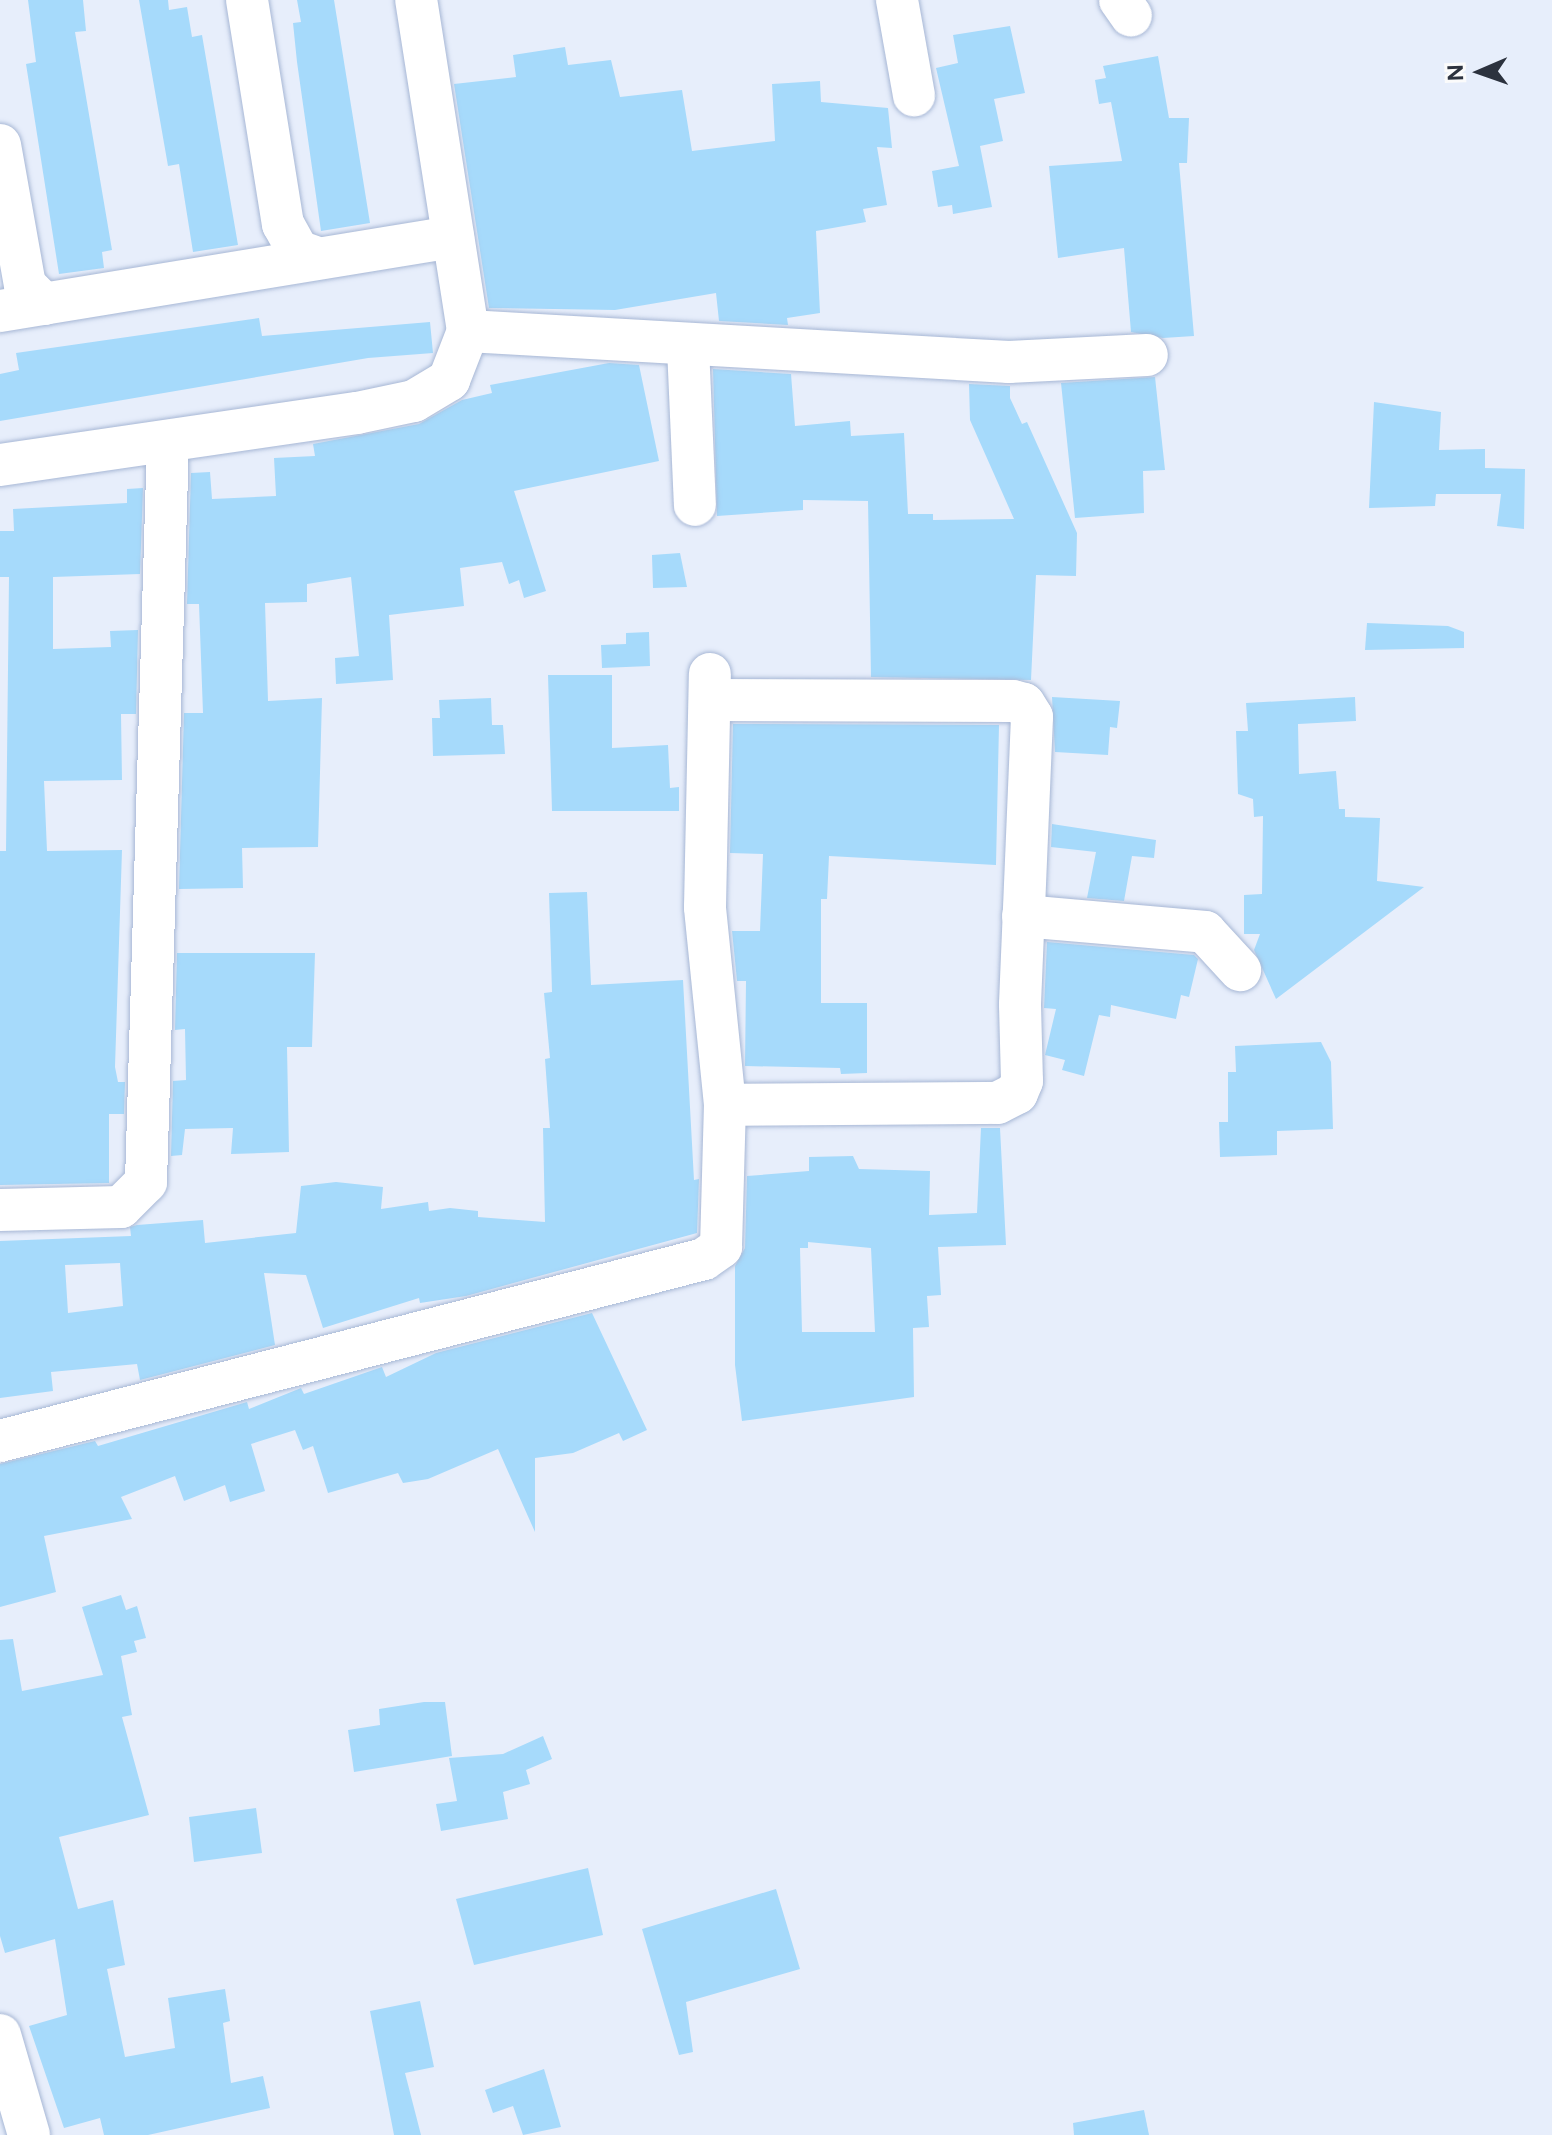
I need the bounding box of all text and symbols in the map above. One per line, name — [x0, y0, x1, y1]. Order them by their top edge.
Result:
north arrow — [1440, 32, 1520, 112]
text: N — [1442, 64, 1469, 82]

